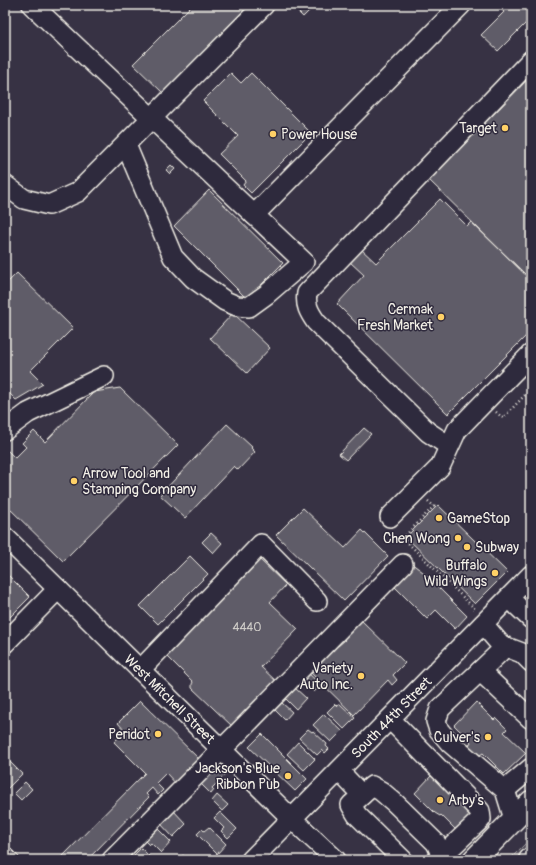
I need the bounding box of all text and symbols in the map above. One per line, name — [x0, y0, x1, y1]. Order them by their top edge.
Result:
place label: Target — [459, 120, 497, 137]
marker: Target — [500, 123, 510, 133]
place label: Power House — [281, 126, 357, 143]
marker: Power House — [268, 129, 278, 139]
place label: Cermak Fresh Market — [357, 301, 433, 334]
marker: Cermak Fresh Market — [436, 312, 446, 322]
place label: Arrow Tool and Stamping Company — [82, 465, 196, 498]
marker: Arrow Tool and Stamping Company — [69, 476, 79, 486]
place label: GameStop — [447, 510, 511, 527]
marker: GameStop — [434, 513, 444, 523]
place label: Chen Wong — [383, 530, 450, 547]
marker: Chen Wong — [453, 533, 463, 543]
place label: Subway — [475, 539, 519, 556]
marker: Subway — [462, 542, 472, 552]
place label: Buffalo Wild Wings — [424, 557, 488, 590]
marker: Buffalo Wild Wings — [490, 568, 500, 578]
house number: 4440 — [232, 620, 262, 635]
street label: West Mitchell Street — [121, 651, 219, 747]
place label: Variety Auto Inc. — [299, 660, 353, 693]
marker: Variety Auto Inc. — [356, 671, 366, 681]
street label: South 44th Street — [347, 673, 435, 762]
place label: Peridot — [108, 726, 150, 743]
marker: Peridot — [153, 729, 163, 739]
place label: Culver's — [434, 729, 481, 746]
marker: Culver's — [483, 732, 493, 742]
place label: Jackson's Blue Ribbon Pub — [195, 760, 280, 793]
marker: Jackson's Blue Ribbon Pub — [283, 771, 293, 781]
place label: Arby's — [448, 792, 484, 809]
marker: Arby's — [435, 795, 445, 805]

